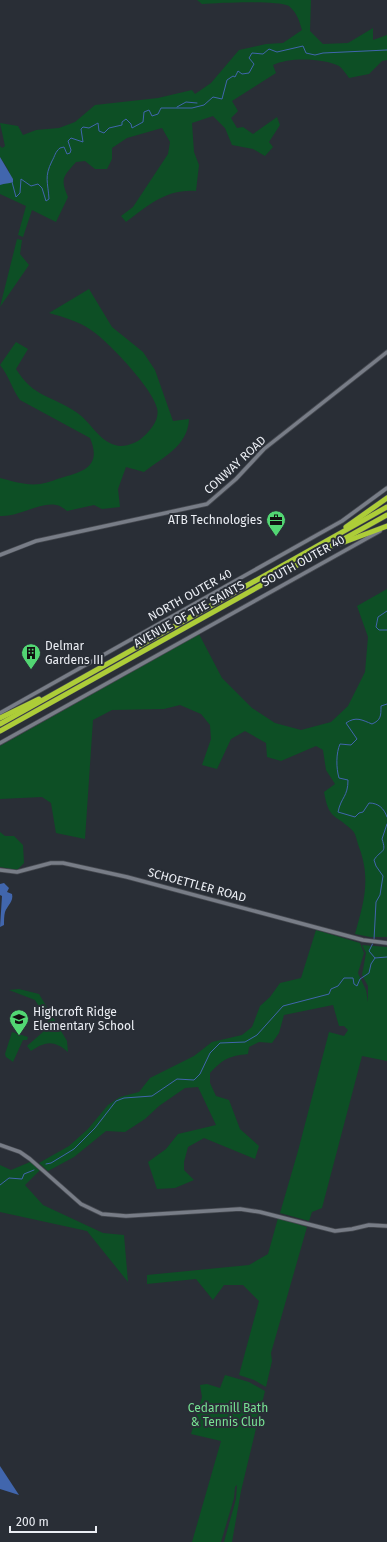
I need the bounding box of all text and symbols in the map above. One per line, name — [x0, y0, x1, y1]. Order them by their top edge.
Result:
street label: CONWAY ROAD — [201, 433, 269, 497]
office icon: ATB Technologies — [265, 509, 287, 537]
place label: ATB Technologies — [168, 513, 262, 527]
street label: SOUTH OUTER 40 — [259, 532, 347, 590]
street label: NORTH OUTER 40 — [146, 566, 235, 624]
street label: AVENUE OF THE SAINTS — [131, 577, 247, 650]
place label: Delmar Gardens III — [45, 639, 104, 667]
building icon: Delmar Gardens III — [20, 642, 42, 670]
street label: SCHOETTLER ROAD — [146, 865, 248, 905]
place label: Highcroft Ridge Elementary School — [33, 1005, 135, 1033]
school or university icon: Highcroft Ridge Elementary School — [8, 1008, 30, 1036]
park label: Cedarmill Bath & Tennis Club — [188, 1401, 268, 1429]
scale bar — [10, 1508, 96, 1534]
text: 200 m — [16, 1515, 49, 1529]

